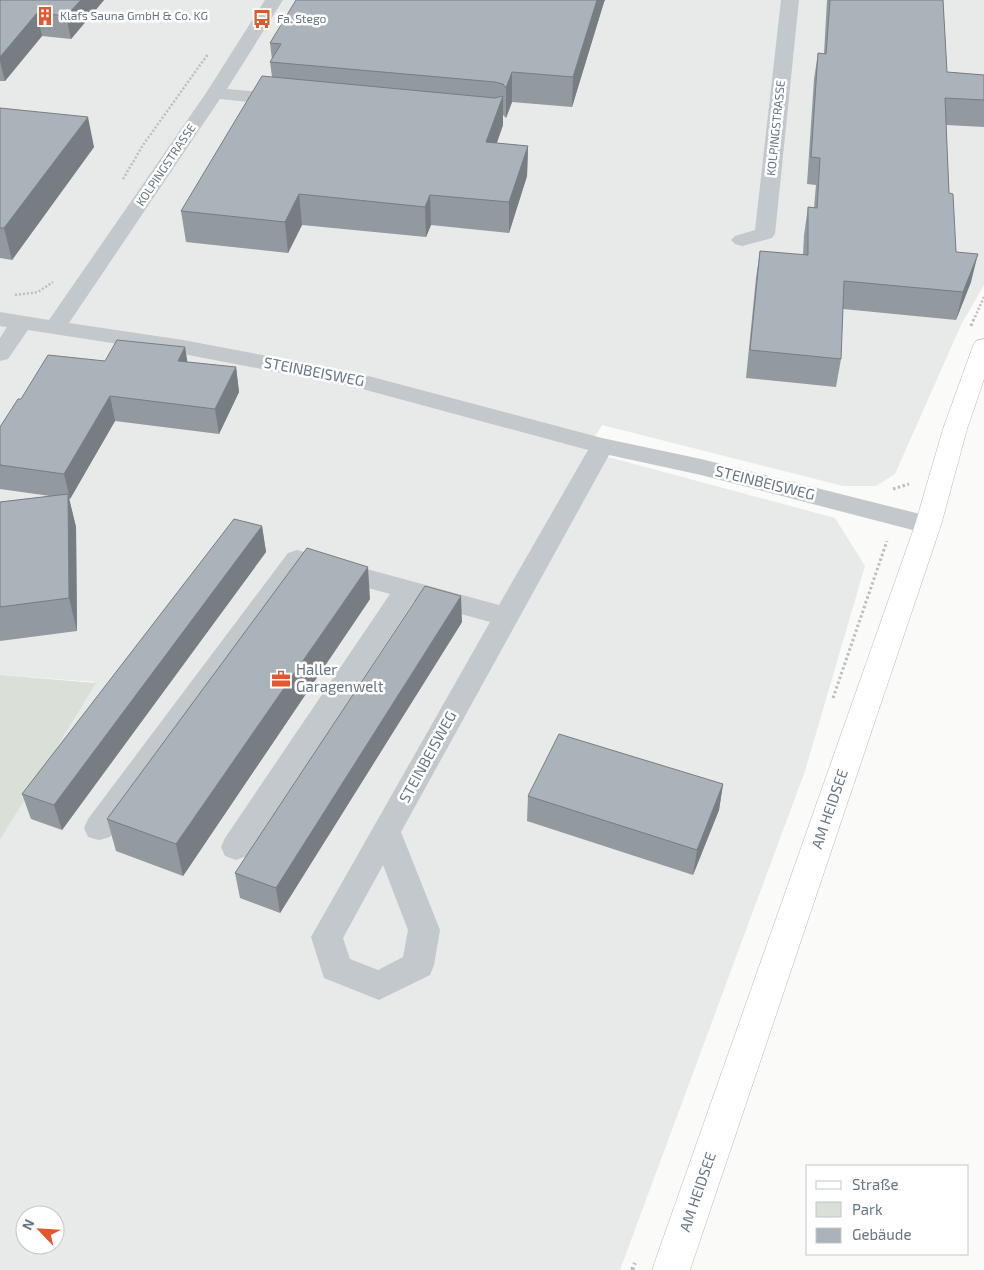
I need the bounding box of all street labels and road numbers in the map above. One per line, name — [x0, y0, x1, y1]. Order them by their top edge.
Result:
street label: KOLPINGSTRASSE — [763, 79, 787, 176]
street label: KOLPINGSTRASSE — [133, 121, 198, 208]
street label: STEINBEISWEG — [262, 352, 366, 390]
street label: STEINBEISWEG — [714, 461, 817, 503]
street label: STEINBEISWEG — [395, 708, 460, 805]
street label: AM HEIDSEE — [807, 766, 851, 851]
street label: AM HEIDSEE — [675, 1149, 719, 1234]

